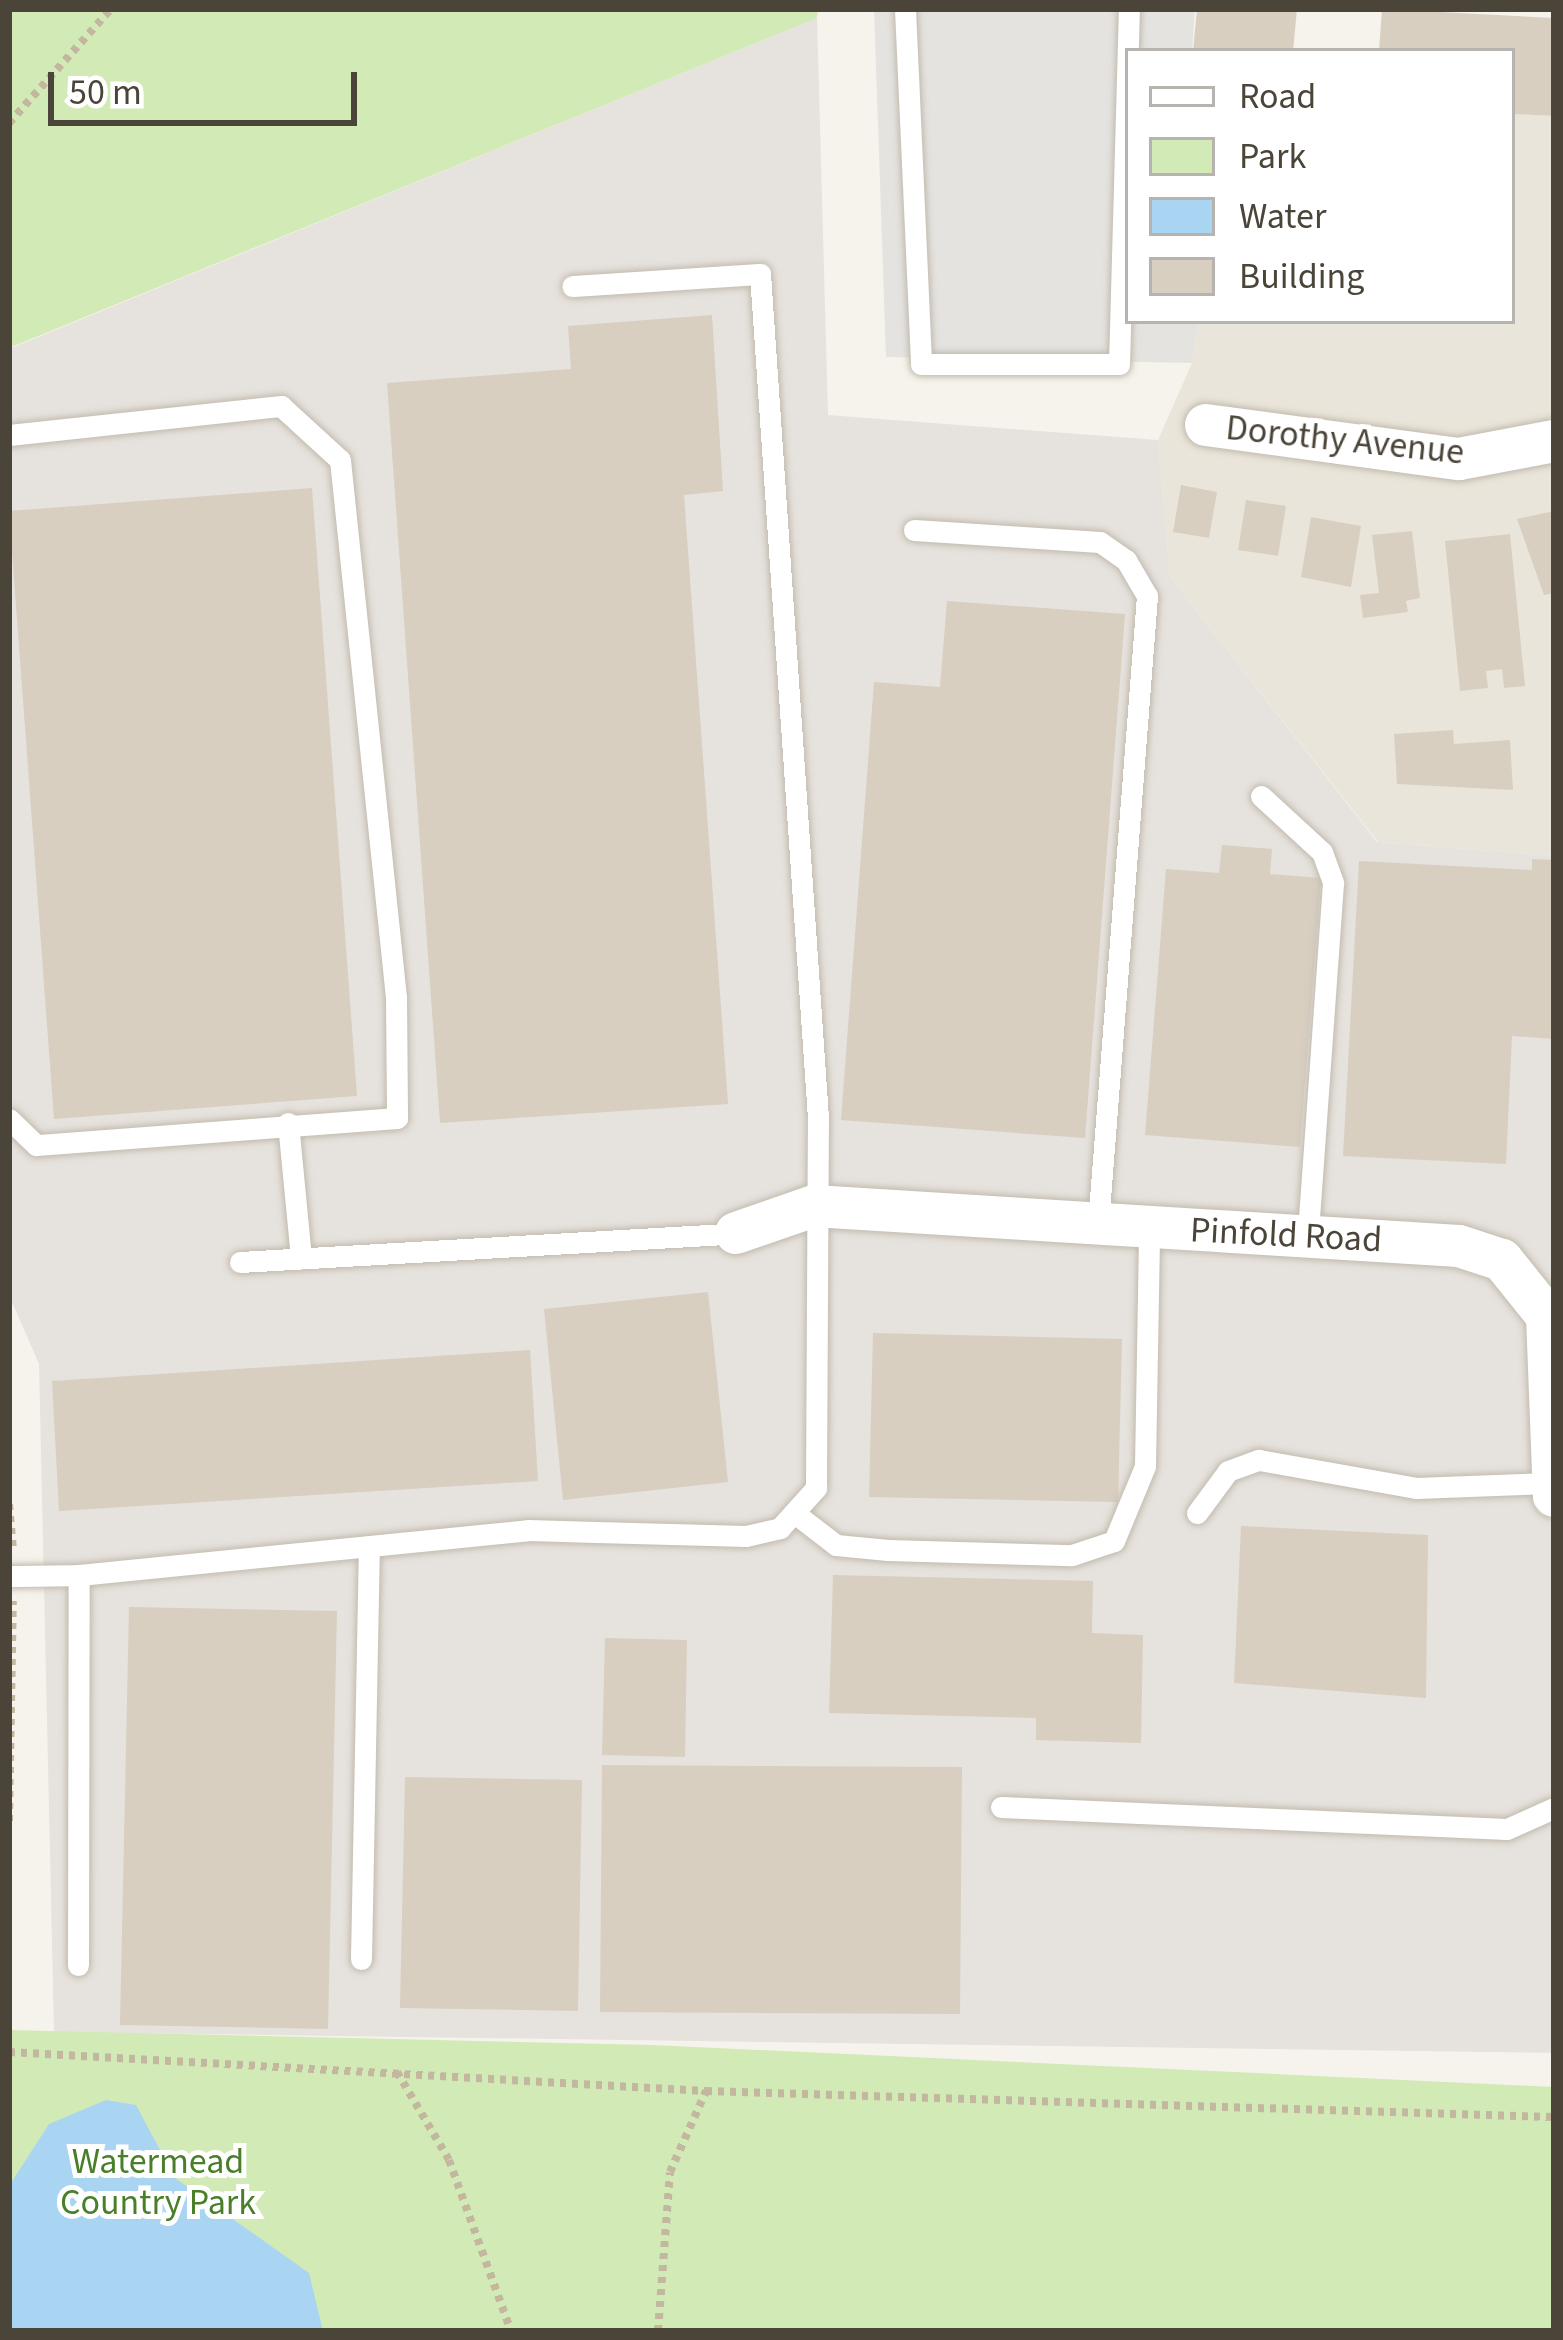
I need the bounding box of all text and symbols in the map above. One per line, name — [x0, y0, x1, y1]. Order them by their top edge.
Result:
scale bar — [54, 48, 363, 122]
legend — [1125, 48, 1515, 324]
text: 50 m — [69, 67, 142, 118]
text: Road — [1239, 71, 1316, 122]
text: Park — [1239, 131, 1306, 182]
text: Water — [1239, 191, 1326, 242]
text: Building — [1239, 251, 1364, 302]
street label: Dorothy Avenue — [1224, 406, 1466, 474]
street label: Pinfold Road — [1189, 1208, 1383, 1262]
park label: Watermead Country Park — [60, 2139, 256, 2224]

